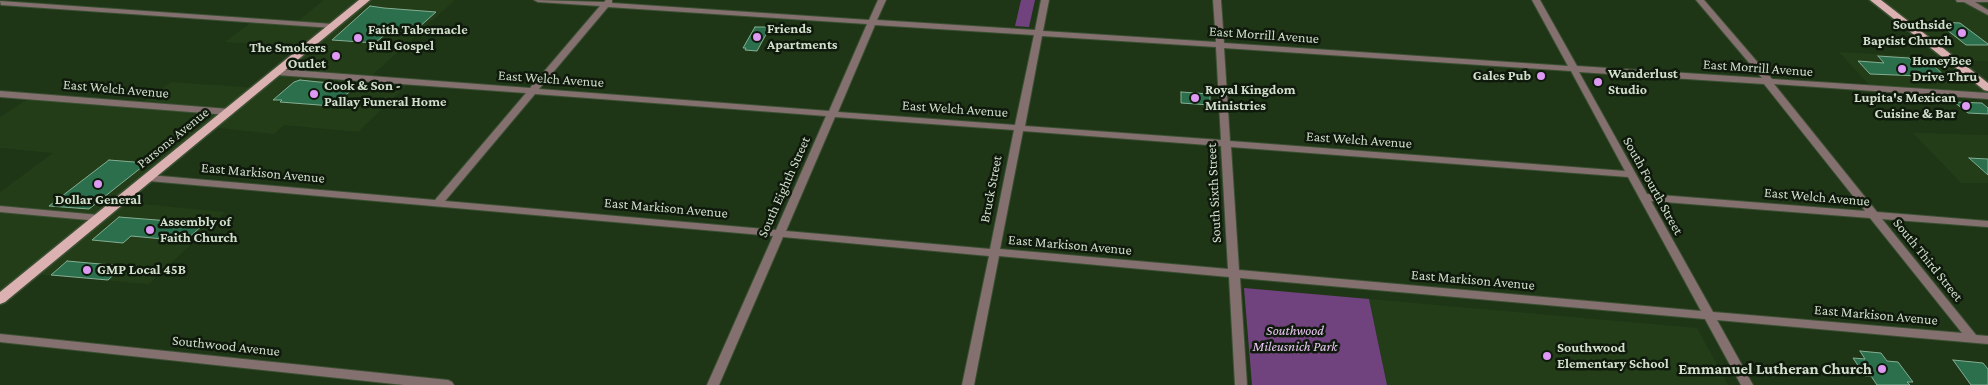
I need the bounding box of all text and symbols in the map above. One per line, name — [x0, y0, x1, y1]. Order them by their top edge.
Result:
place label: Southside Baptist Church — [1863, 17, 1952, 49]
place label: Friends Apartments — [767, 21, 838, 54]
place label: Faith Tabernacle Full Gospel — [368, 22, 468, 54]
street label: East Morrill Avenue — [1208, 23, 1320, 47]
marker: Southside Baptist Church — [1956, 27, 1968, 39]
marker: Friends Apartments — [751, 31, 763, 43]
marker: Faith Tabernacle Full Gospel — [352, 32, 364, 44]
place label: The Smokers Outlet — [249, 40, 326, 72]
marker: The Smokers Outlet — [330, 50, 342, 62]
place label: HoneyBee Drive Thru — [1912, 53, 1977, 85]
street label: East Morrill Avenue — [1702, 56, 1814, 80]
marker: HoneyBee Drive Thru — [1896, 63, 1908, 75]
place label: Wanderlust Studio — [1608, 66, 1678, 98]
street label: East Welch Avenue — [498, 67, 604, 91]
place label: Gales Pub — [1473, 68, 1531, 84]
marker: Gales Pub — [1535, 70, 1547, 82]
street label: East Welch Avenue — [62, 76, 170, 102]
marker: Wanderlust Studio — [1592, 76, 1604, 88]
place label: Cook & Son - Pallay Funeral Home — [324, 78, 447, 110]
place label: Royal Kingdom Ministries — [1205, 82, 1296, 114]
marker: Cook & Son - Pallay Funeral Home — [308, 88, 320, 100]
place label: Lupita's Mexican Cuisine & Bar — [1854, 90, 1956, 122]
marker: Royal Kingdom Ministries — [1189, 92, 1201, 104]
street label: East Welch Avenue — [902, 97, 1008, 121]
marker: Lupita's Mexican Cuisine & Bar — [1960, 100, 1972, 112]
street label: Parsons Avenue — [134, 104, 212, 172]
street label: East Welch Avenue — [1306, 128, 1412, 152]
street label: South Eighth Street — [754, 134, 814, 240]
street label: South Fourth Street — [1619, 134, 1687, 238]
street label: South Sixth Street — [1203, 143, 1225, 243]
street label: Bruck Street — [976, 154, 1006, 224]
street label: East Markison Avenue — [201, 159, 325, 187]
marker: Dollar General — [92, 178, 104, 190]
street label: East Welch Avenue — [1763, 184, 1871, 210]
place label: Dollar General — [55, 192, 141, 208]
street label: East Markison Avenue — [604, 194, 728, 222]
place label: Assembly of Faith Church — [160, 214, 238, 246]
street label: South Third Street — [1889, 215, 1967, 305]
marker: Assembly of Faith Church — [144, 224, 156, 236]
street label: East Markison Avenue — [1008, 231, 1132, 259]
place label: GMP Local 45B — [97, 262, 186, 278]
marker: GMP Local 45B — [81, 264, 93, 276]
street label: East Markison Avenue — [1411, 266, 1535, 294]
street label: East Markison Avenue — [1814, 301, 1938, 329]
park label: Southwood Mileusnich Park — [1253, 323, 1337, 356]
street label: Southwood Avenue — [171, 332, 281, 360]
place label: Southwood Elementary School — [1557, 340, 1669, 372]
marker: Southwood Elementary School — [1541, 350, 1553, 362]
place label: Emmanuel Lutheran Church — [1678, 359, 1872, 379]
marker: Emmanuel Lutheran Church — [1876, 363, 1888, 375]

